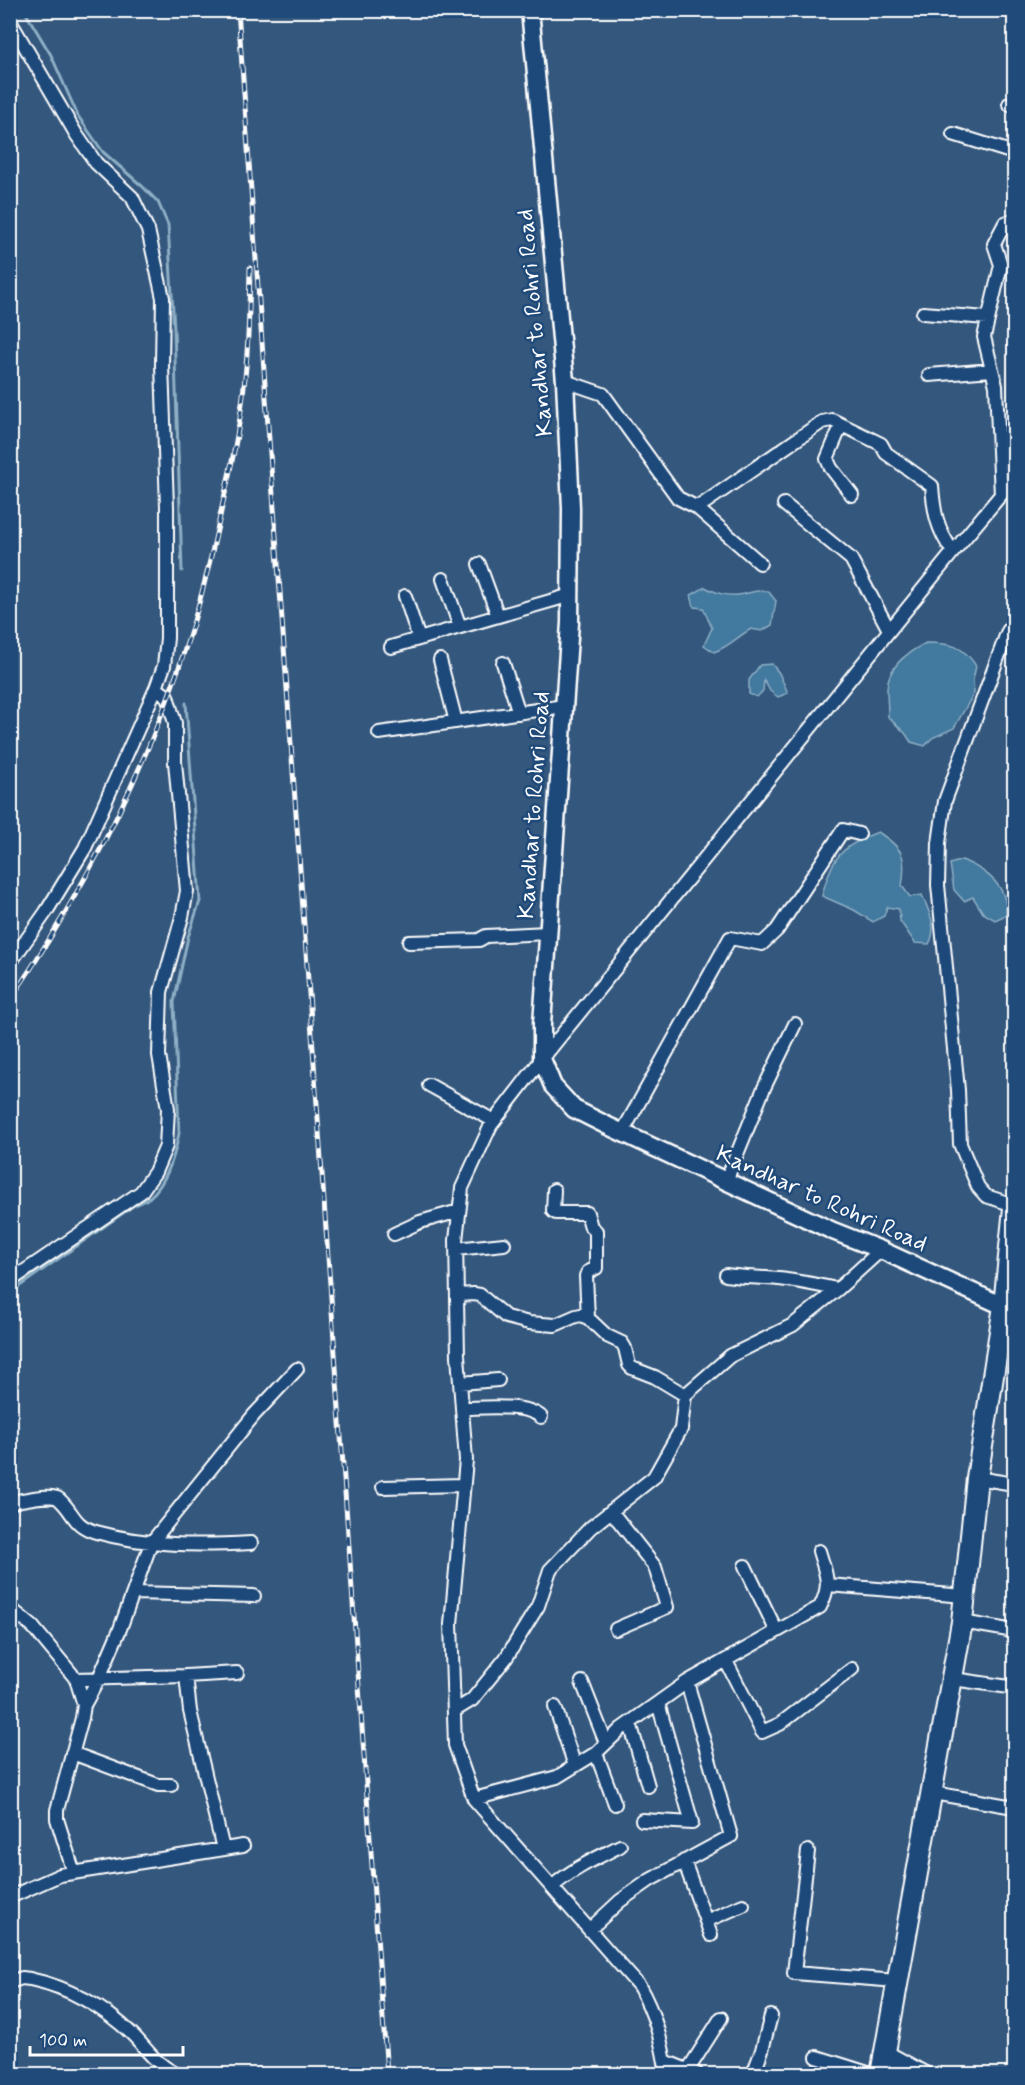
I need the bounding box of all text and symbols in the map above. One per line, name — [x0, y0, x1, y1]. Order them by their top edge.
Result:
street label: Kandhar to Rohri Road — [510, 208, 561, 438]
street label: Kandhar to Rohri Road — [511, 690, 558, 920]
street label: Kandhar to Rohri Road — [711, 1139, 932, 1260]
scale bar — [30, 2019, 183, 2057]
text: 100 m — [39, 2029, 87, 2053]

